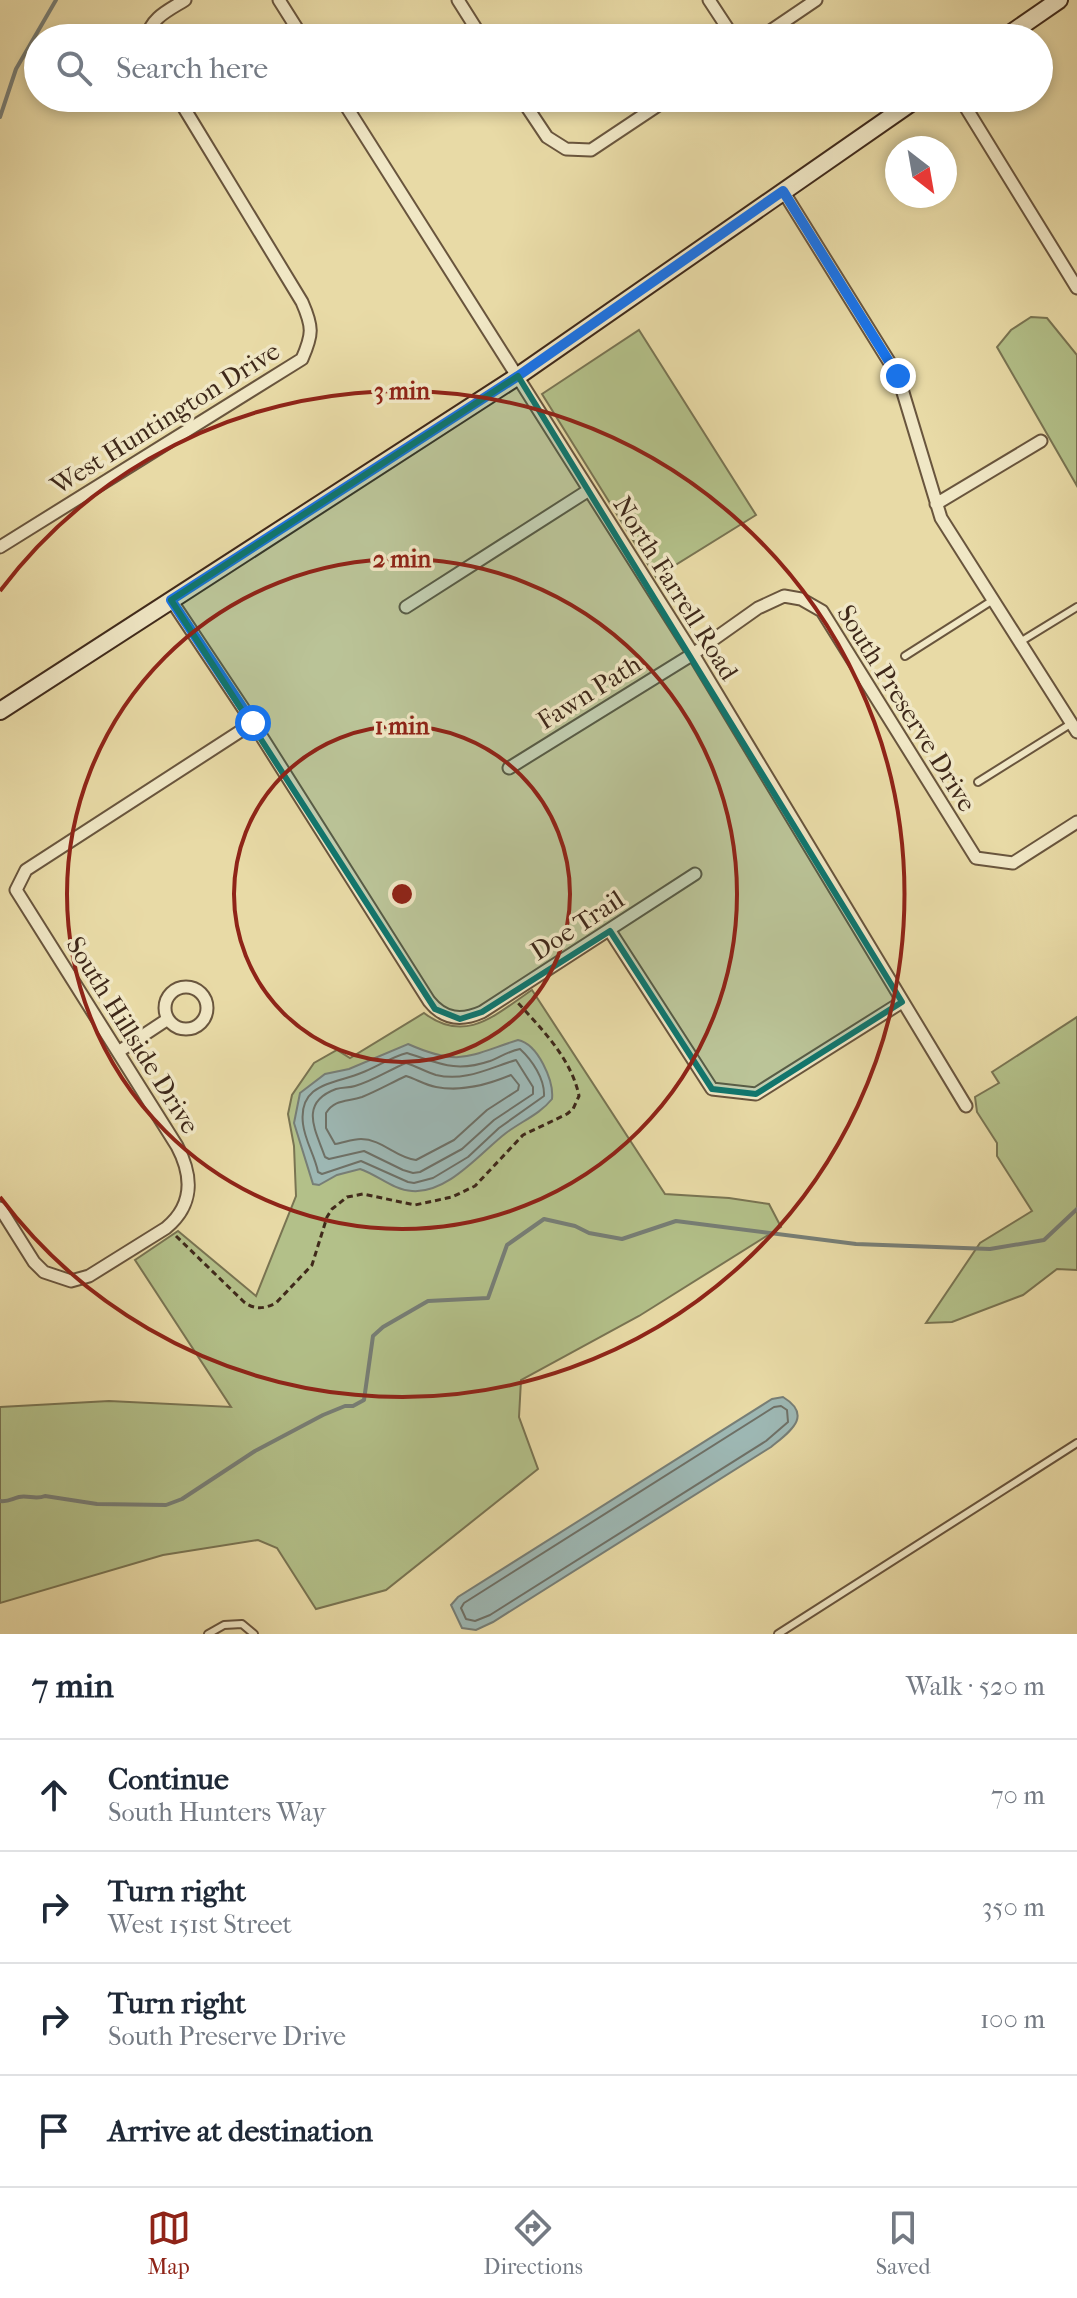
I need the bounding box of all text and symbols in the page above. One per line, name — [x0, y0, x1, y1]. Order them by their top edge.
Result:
search box — [24, 24, 1053, 112]
icon: search — [52, 46, 96, 90]
text: Search here — [116, 51, 268, 86]
north arrow — [885, 136, 957, 208]
street label: West Huntington Drive — [44, 335, 285, 502]
route end — [880, 358, 916, 394]
text: 3 min — [374, 377, 431, 405]
street label: North Farrell Road — [606, 490, 745, 687]
text: 2 min — [373, 545, 432, 573]
street label: South Preserve Drive — [830, 599, 983, 817]
street label: Fawn Path — [532, 648, 647, 736]
route start — [235, 705, 271, 741]
text: 1 min — [375, 712, 430, 740]
centre of rings — [388, 880, 416, 908]
street label: Doe Trail — [525, 884, 630, 967]
street label: South Hillside Drive — [59, 931, 206, 1140]
text: 7 min — [32, 1666, 114, 1706]
text: Walk · 520 m — [906, 1671, 1045, 1702]
text: Continue — [108, 1762, 229, 1797]
icon: ahead — [32, 1773, 76, 1817]
text: 70 m — [991, 1780, 1045, 1811]
text: South Hunters Way — [108, 1797, 326, 1828]
text: Turn right — [108, 1874, 246, 1909]
icon: right — [32, 1885, 76, 1929]
text: 350 m — [982, 1892, 1045, 1923]
text: West 151st Street — [108, 1909, 292, 1940]
text: Turn right — [108, 1986, 246, 2021]
icon: right — [32, 1997, 76, 2041]
text: 100 m — [980, 2004, 1045, 2035]
text: South Preserve Drive — [108, 2021, 346, 2052]
icon: arrive — [32, 2109, 76, 2153]
text: Arrive at destination — [108, 2114, 373, 2149]
tab: Map — [147, 2206, 191, 2280]
tab: Directions — [484, 2206, 583, 2280]
tab: Saved — [876, 2206, 930, 2280]

